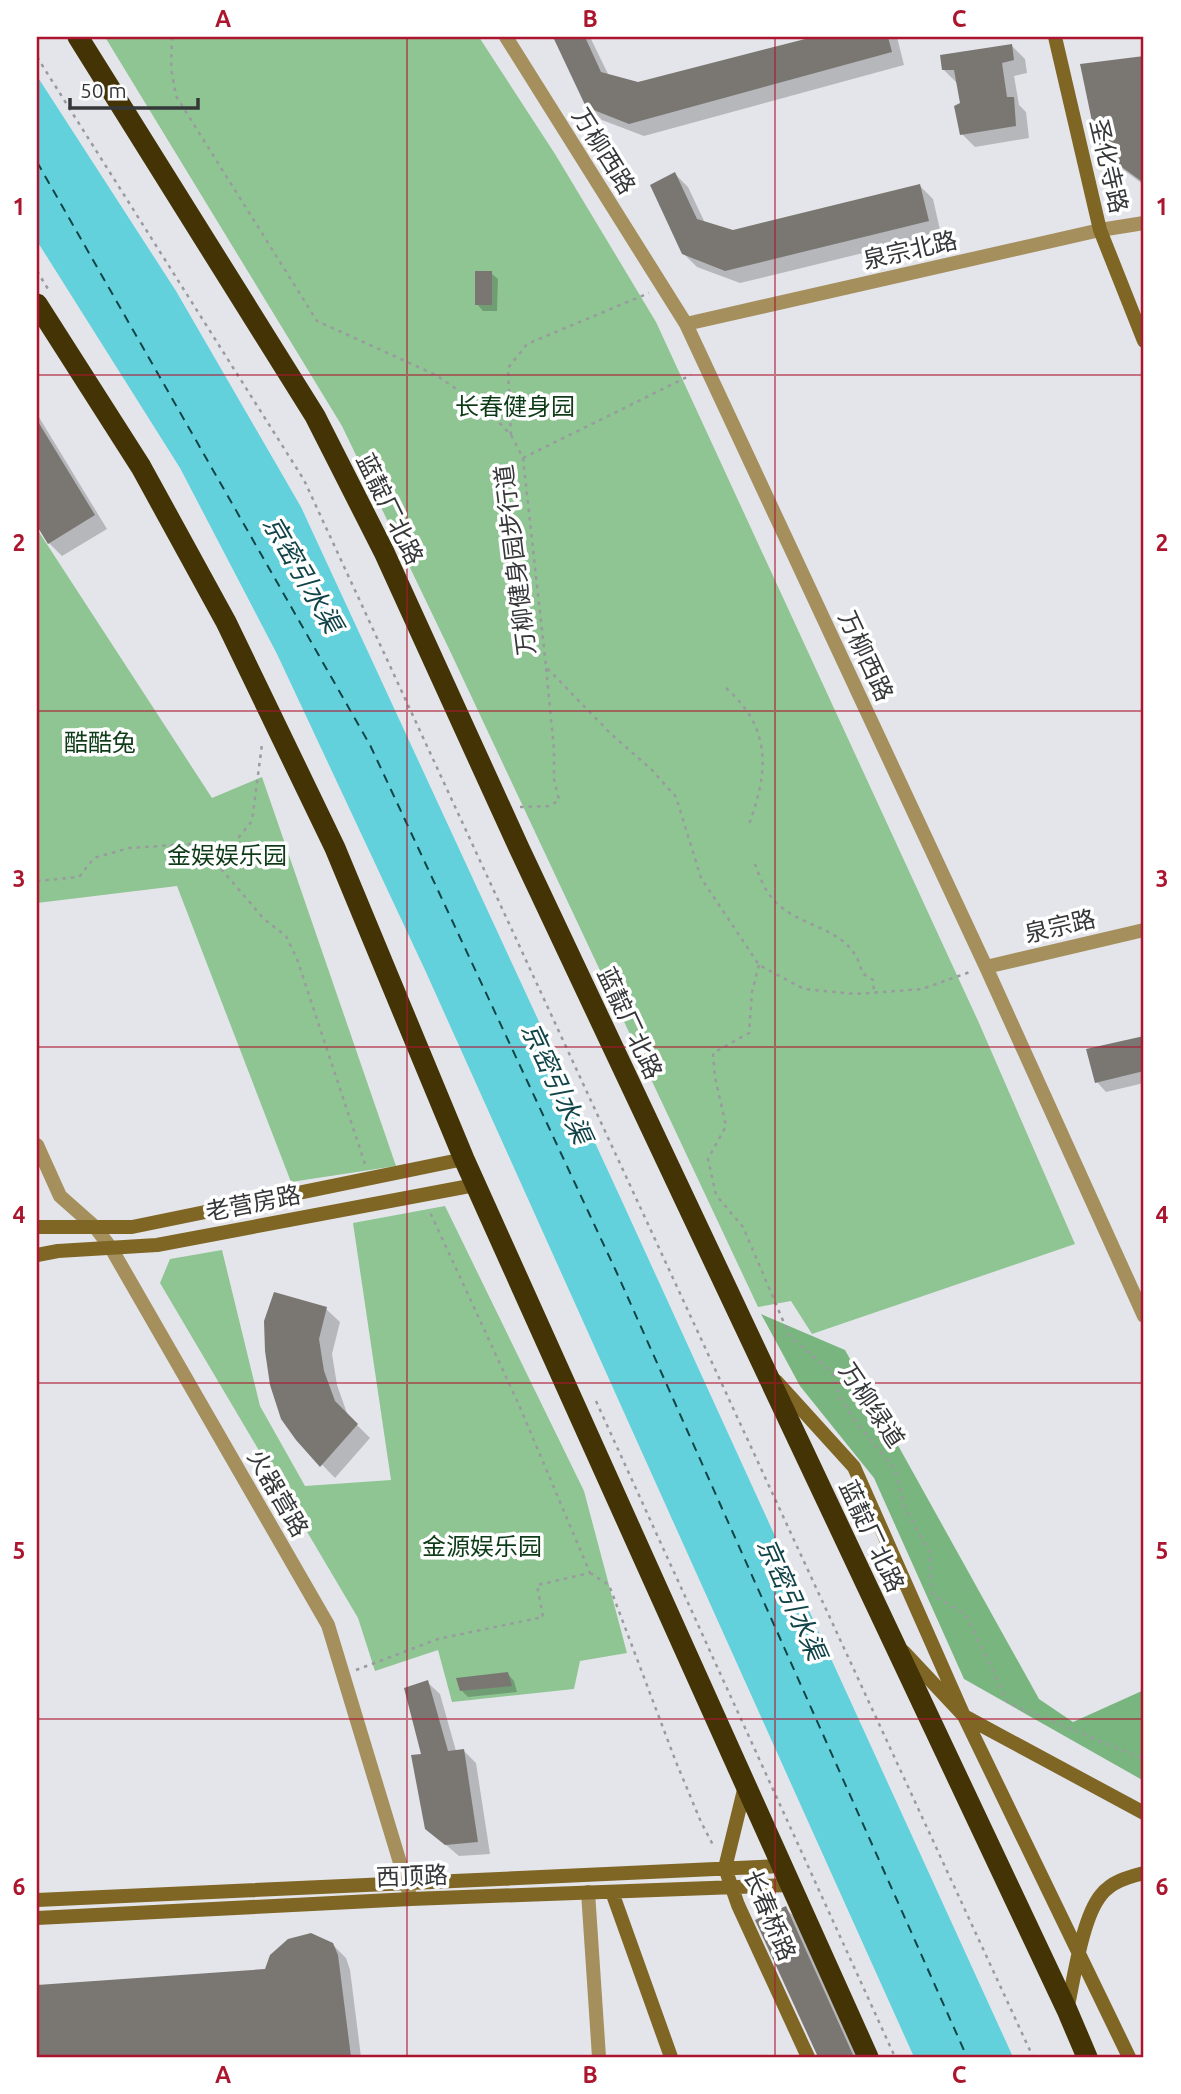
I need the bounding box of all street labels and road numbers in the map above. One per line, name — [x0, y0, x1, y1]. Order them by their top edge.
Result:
street label: 万柳西路 — [567, 103, 641, 199]
street label: 圣化寺路 — [1085, 116, 1133, 216]
street label: 泉宗北路 — [860, 226, 960, 274]
street label: 蓝靛厂北路 — [352, 449, 428, 569]
street label: 万柳健身园步行道 — [490, 463, 540, 657]
street label: 万柳西路 — [833, 607, 899, 705]
street label: 泉宗路 — [1022, 905, 1098, 947]
street label: 蓝靛厂北路 — [592, 963, 668, 1083]
street label: 老营房路 — [203, 1181, 303, 1225]
street label: 万柳绿道 — [834, 1358, 910, 1452]
street label: 火器营路 — [242, 1445, 314, 1541]
street label: 蓝靛厂北路 — [834, 1476, 910, 1596]
street label: 西顶路 — [376, 1861, 448, 1891]
street label: 长春桥路 — [739, 1866, 801, 1964]

